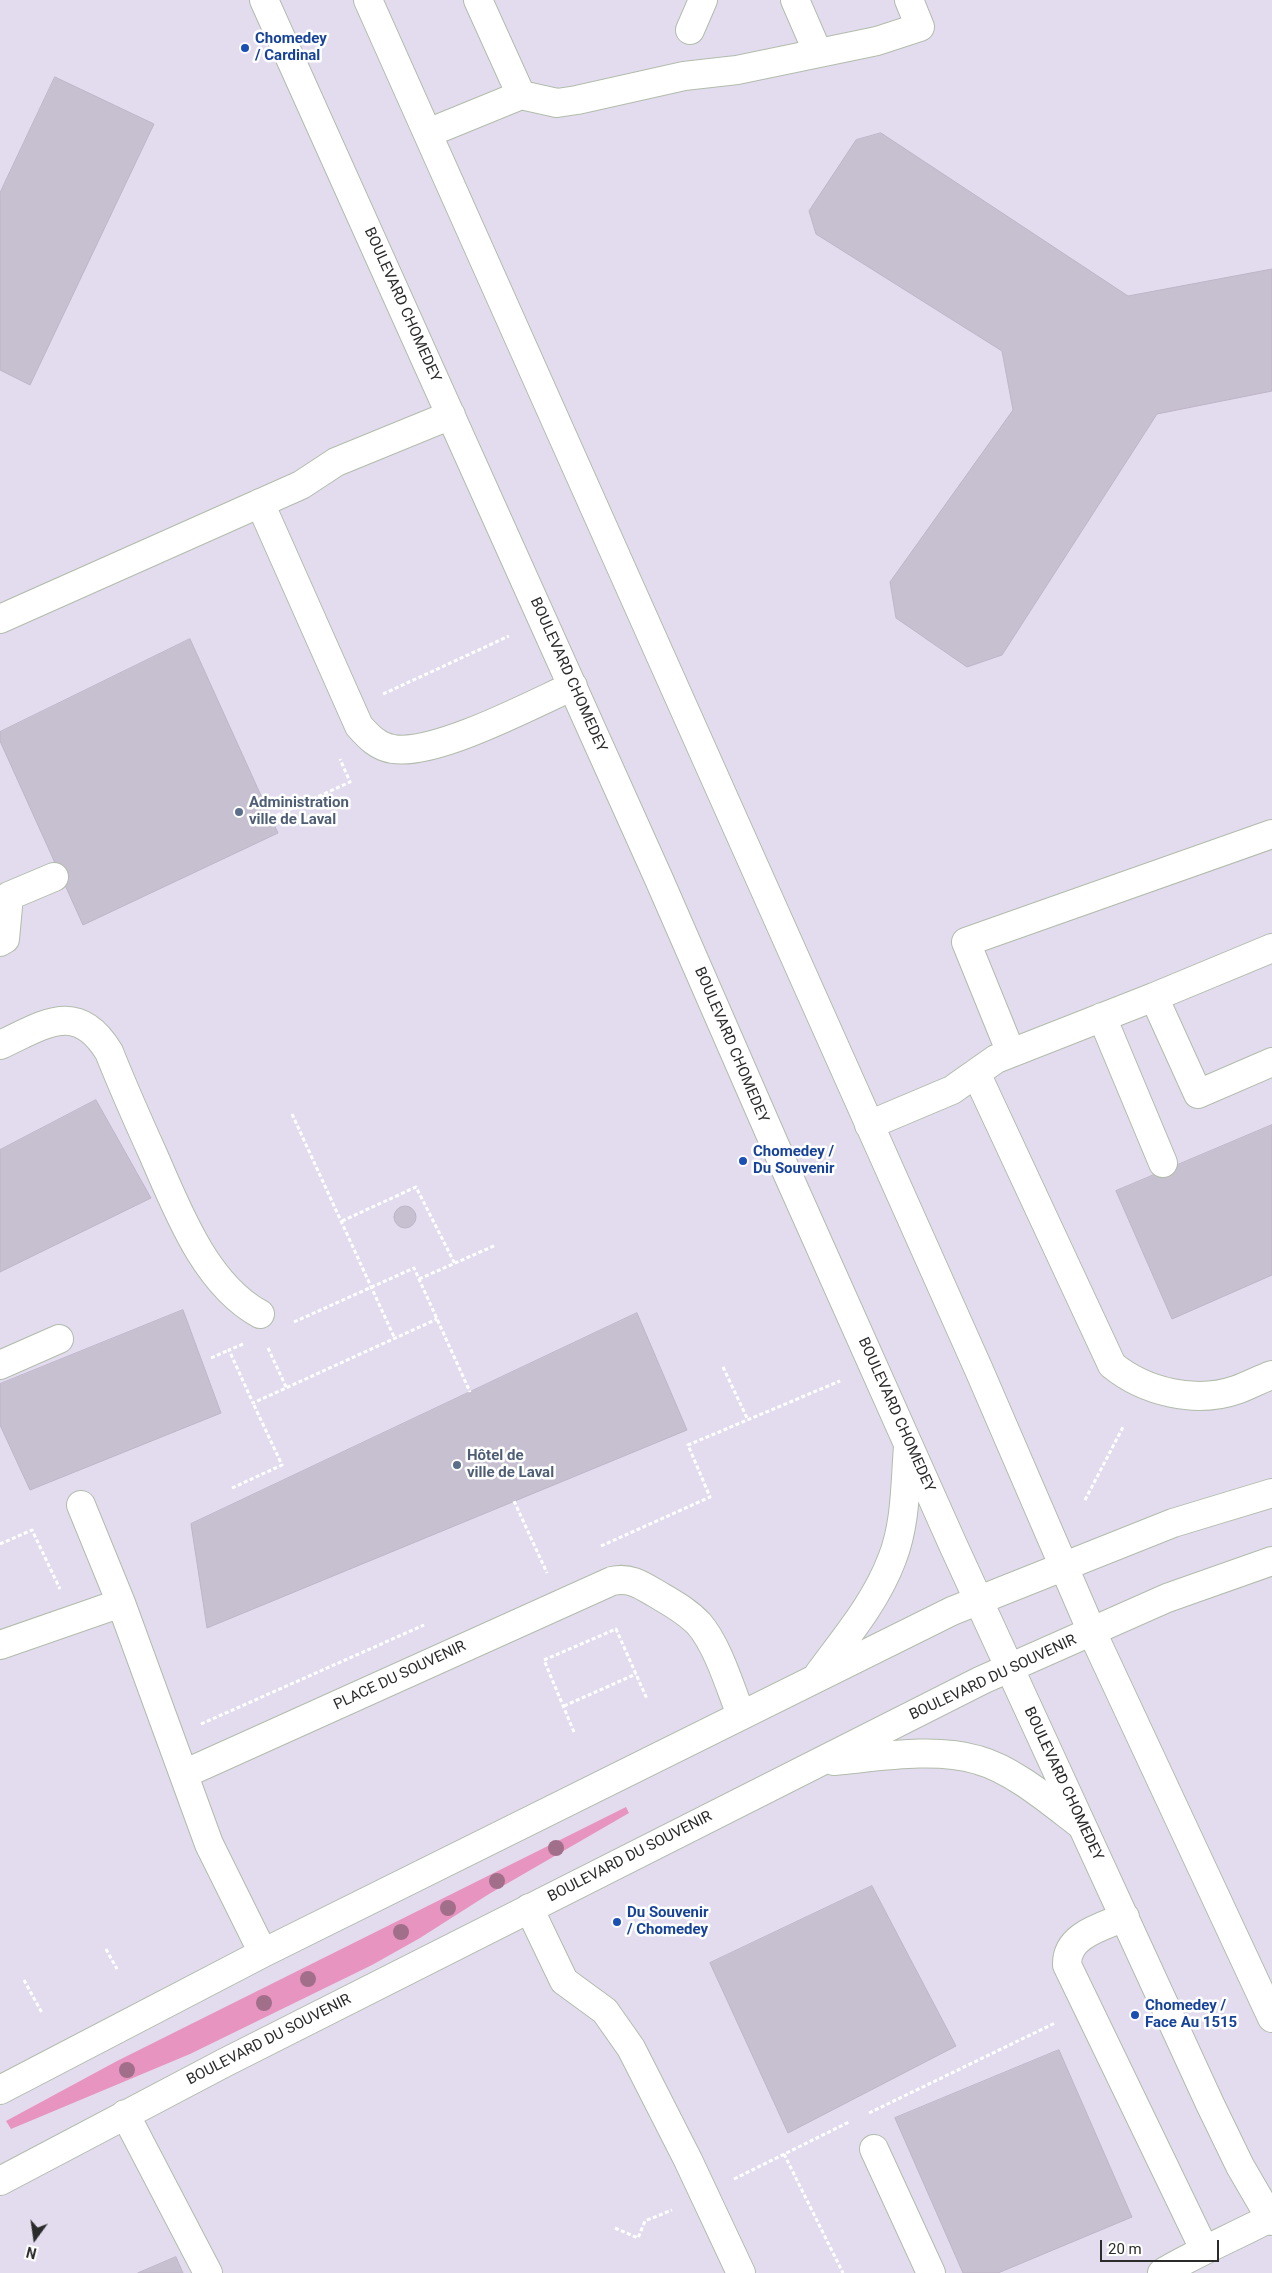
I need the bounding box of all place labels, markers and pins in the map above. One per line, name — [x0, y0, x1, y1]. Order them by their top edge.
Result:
place label: Chomedey / Cardinal — [255, 30, 327, 65]
marker: Chomedey / Cardinal — [239, 42, 251, 54]
place label: Administration ville de Laval — [249, 794, 349, 829]
marker: Administration ville de Laval — [233, 806, 245, 818]
place label: Chomedey / Du Souvenir — [753, 1143, 834, 1178]
marker: Chomedey / Du Souvenir — [737, 1155, 749, 1167]
place label: Hôtel de ville de Laval — [467, 1447, 554, 1482]
marker: Hôtel de ville de Laval — [451, 1459, 463, 1471]
place label: Du Souvenir / Chomedey — [627, 1904, 708, 1939]
marker: Du Souvenir / Chomedey — [611, 1916, 623, 1928]
place label: Chomedey / Face Au 1515 — [1145, 1997, 1237, 2032]
marker: Chomedey / Face Au 1515 — [1129, 2009, 1141, 2021]

